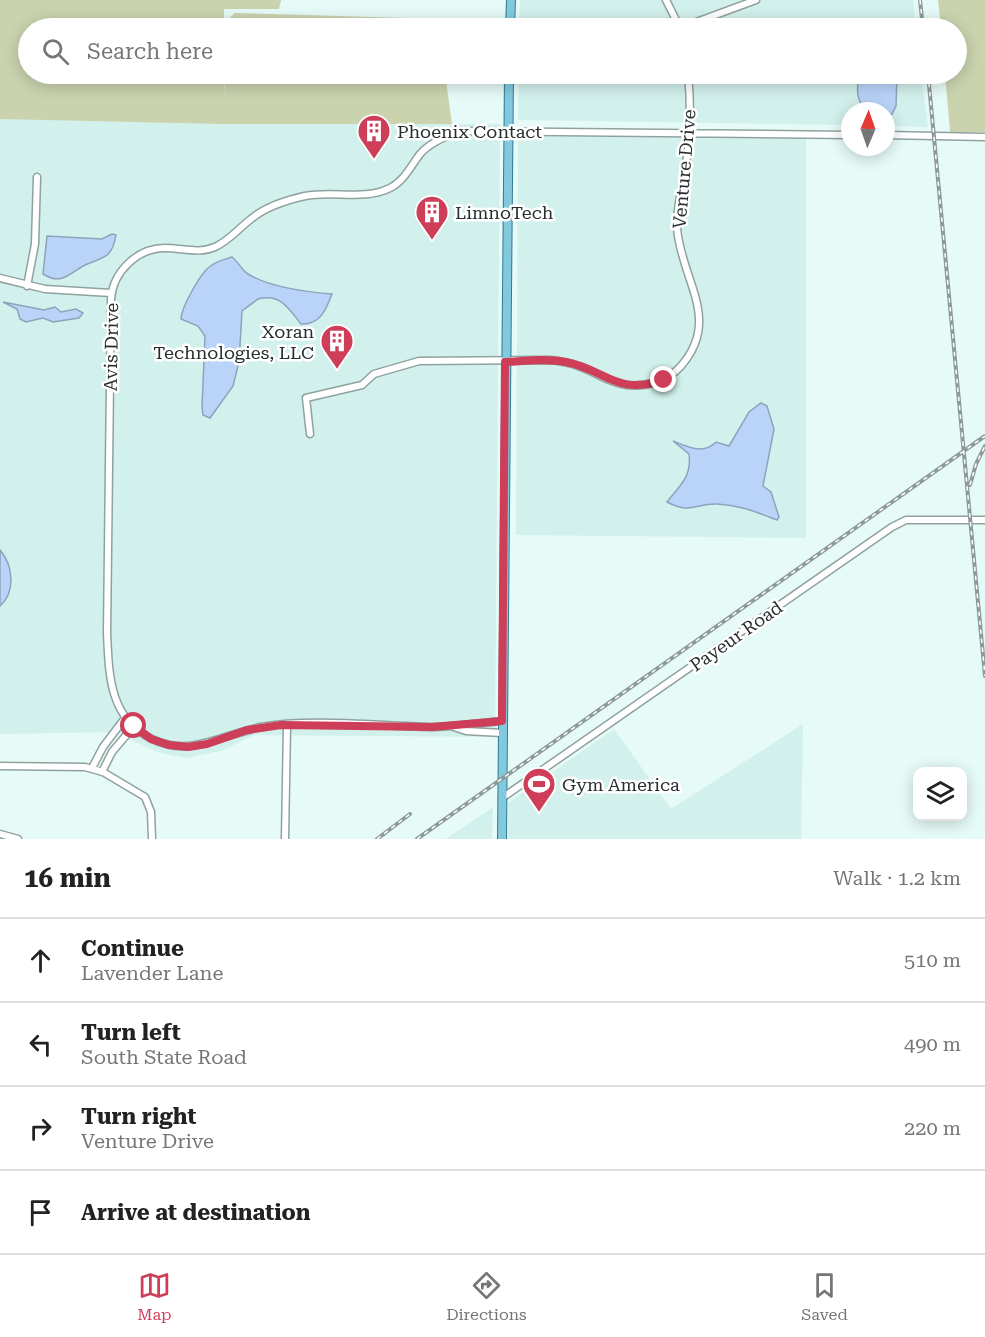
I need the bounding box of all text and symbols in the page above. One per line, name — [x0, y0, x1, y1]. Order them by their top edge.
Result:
search box — [18, 18, 967, 84]
icon: search — [39, 35, 72, 68]
text: Search here — [87, 39, 213, 64]
north arrow — [841, 102, 895, 156]
street label: Venture Drive — [668, 108, 700, 230]
building icon: Phoenix Contact — [356, 113, 392, 160]
place label: Phoenix Contact — [397, 121, 542, 142]
building icon: LimnoTech — [414, 194, 450, 241]
place label: LimnoTech — [455, 202, 554, 223]
street label: Avis Drive — [100, 303, 122, 391]
place label: Xoran Technologies, LLC — [153, 321, 314, 363]
building icon: Xoran Technologies, LLC — [319, 323, 355, 370]
route end — [650, 366, 676, 392]
street label: Payeur Road — [686, 596, 787, 676]
route start — [120, 712, 146, 738]
sports icon: Gym America — [521, 766, 557, 813]
map controls — [913, 767, 967, 821]
button: layers — [913, 767, 967, 821]
place label: Gym America — [562, 774, 680, 795]
text: 16 min — [24, 863, 111, 893]
text: Walk · 1.2 km — [833, 866, 961, 890]
text: Continue — [81, 936, 184, 961]
icon: ahead — [24, 944, 57, 977]
text: 510 m — [904, 948, 961, 972]
text: Lavender Lane — [81, 961, 223, 985]
text: Turn left — [81, 1020, 181, 1045]
icon: left — [24, 1028, 57, 1061]
text: 490 m — [904, 1032, 961, 1056]
text: South State Road — [81, 1045, 247, 1069]
text: Turn right — [81, 1104, 196, 1129]
icon: right — [24, 1112, 57, 1145]
text: 220 m — [904, 1116, 961, 1140]
text: Venture Drive — [81, 1129, 214, 1153]
icon: arrive — [24, 1196, 57, 1229]
text: Arrive at destination — [81, 1200, 310, 1225]
tab: Map — [137, 1269, 172, 1324]
tab: Directions — [446, 1269, 527, 1324]
tab: Saved — [801, 1269, 848, 1324]

